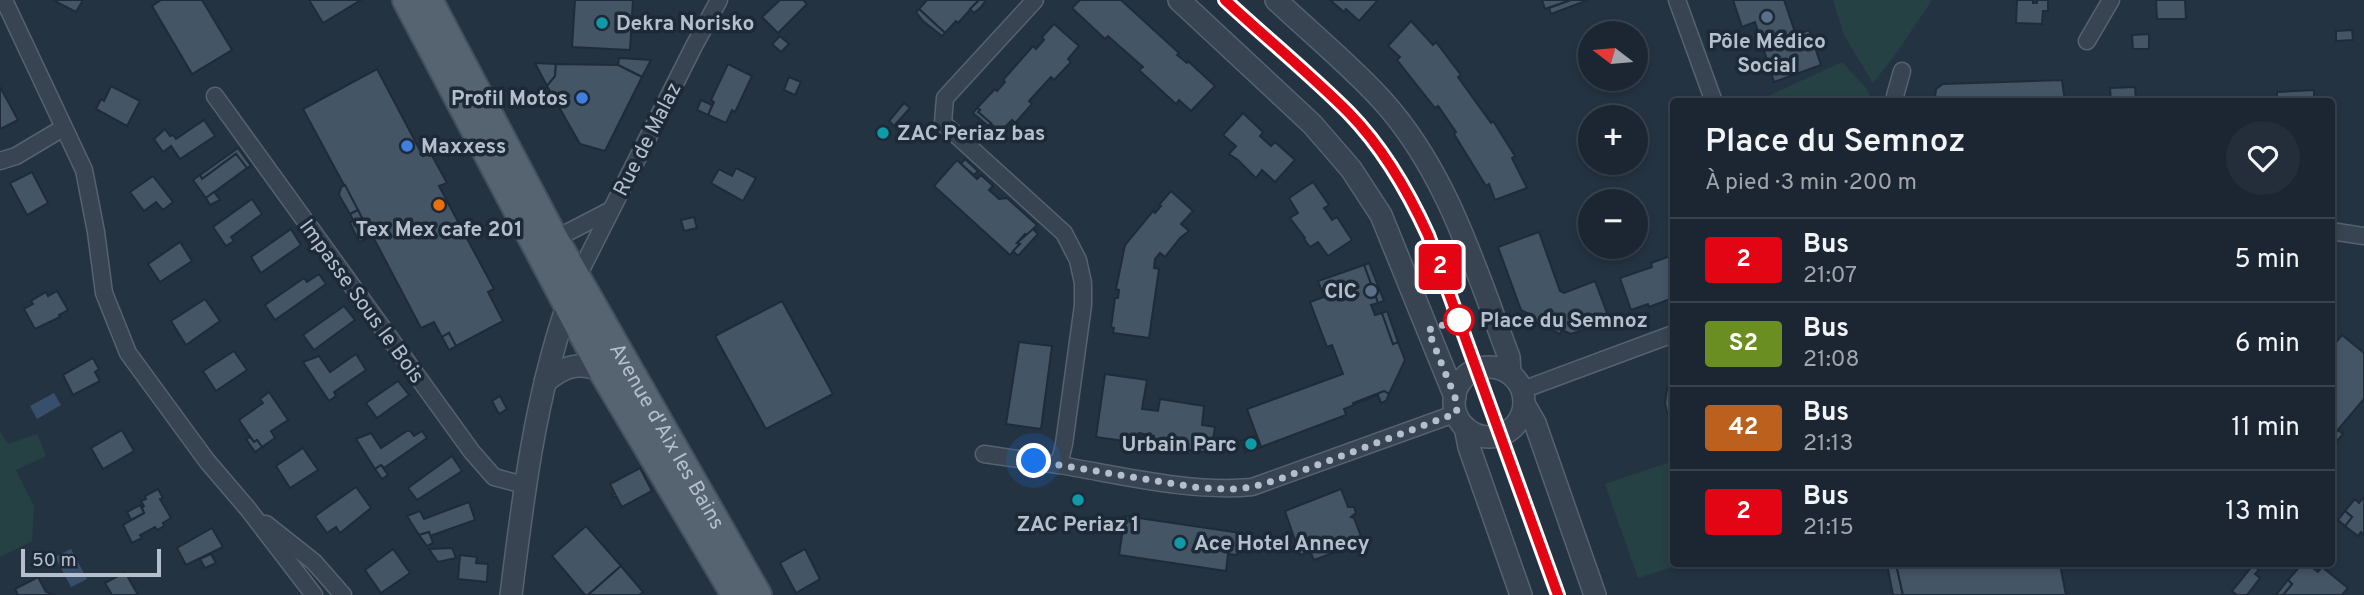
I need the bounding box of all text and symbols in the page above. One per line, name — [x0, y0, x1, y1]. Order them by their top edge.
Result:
marker: Pôle Médico Social — [1759, 9, 1775, 25]
place label: Dekra Norisko — [616, 11, 754, 38]
marker: Dekra Norisko — [594, 15, 610, 31]
north arrow — [1578, 21, 1648, 91]
map controls — [1578, 21, 1648, 259]
place label: Pôle Médico Social — [1708, 29, 1826, 80]
street label: Rue de Malaz — [608, 78, 689, 201]
place label: Profil Motos — [451, 86, 568, 113]
marker: Profil Motos — [574, 90, 590, 106]
button: + — [1578, 105, 1648, 175]
place label: ZAC Periaz bas — [897, 121, 1045, 148]
button: heart — [2226, 121, 2300, 195]
text: Place du Semnoz — [1705, 122, 1965, 164]
marker: ZAC Periaz bas — [875, 125, 891, 141]
place label: Maxxess — [421, 134, 506, 161]
marker: Maxxess — [399, 138, 415, 154]
text: À pied · 3 min · 200 m — [1705, 169, 1917, 198]
button: − — [1578, 189, 1648, 259]
marker: Tex Mex cafe 201 — [431, 197, 447, 213]
street label: Impasse Sous le Bois — [292, 215, 429, 389]
place label: Tex Mex cafe 201 — [355, 217, 523, 244]
text: Bus — [1803, 229, 1849, 262]
line badge: 2 — [1417, 244, 1463, 290]
text: 5 min — [2234, 244, 2300, 277]
text: 2 — [1736, 245, 1751, 275]
text: 2 — [1433, 252, 1447, 282]
text: 21:07 — [1803, 262, 1857, 291]
place label: CIC — [1324, 279, 1357, 306]
marker: CIC — [1363, 283, 1379, 299]
marker: Place du Semnoz — [1444, 305, 1474, 335]
place label: Place du Semnoz — [1480, 308, 1648, 335]
text: Bus — [1803, 313, 1849, 346]
text: 6 min — [2235, 328, 2300, 361]
text: S2 — [1729, 329, 1758, 359]
street label: Avenue d'Aix les Bains — [602, 339, 730, 535]
text: 21:08 — [1803, 346, 1860, 375]
text: Bus — [1803, 397, 1849, 430]
text: 11 min — [2231, 412, 2300, 445]
text: 42 — [1728, 413, 1759, 443]
text: 21:13 — [1803, 430, 1853, 459]
place label: Urbain Parc — [1122, 432, 1237, 459]
marker: Urbain Parc — [1243, 436, 1259, 452]
your location — [1016, 443, 1051, 478]
text: Bus — [1803, 481, 1849, 514]
marker: ZAC Periaz 1 — [1070, 492, 1086, 508]
text: 13 min — [2225, 496, 2300, 529]
text: 2 — [1736, 497, 1751, 527]
place label: ZAC Periaz 1 — [1017, 512, 1139, 539]
text: 21:15 — [1803, 514, 1854, 543]
place label: Ace Hotel Annecy — [1194, 531, 1370, 558]
marker: Ace Hotel Annecy — [1172, 535, 1188, 551]
scale bar — [21, 546, 161, 578]
text: 50 m — [32, 549, 77, 573]

